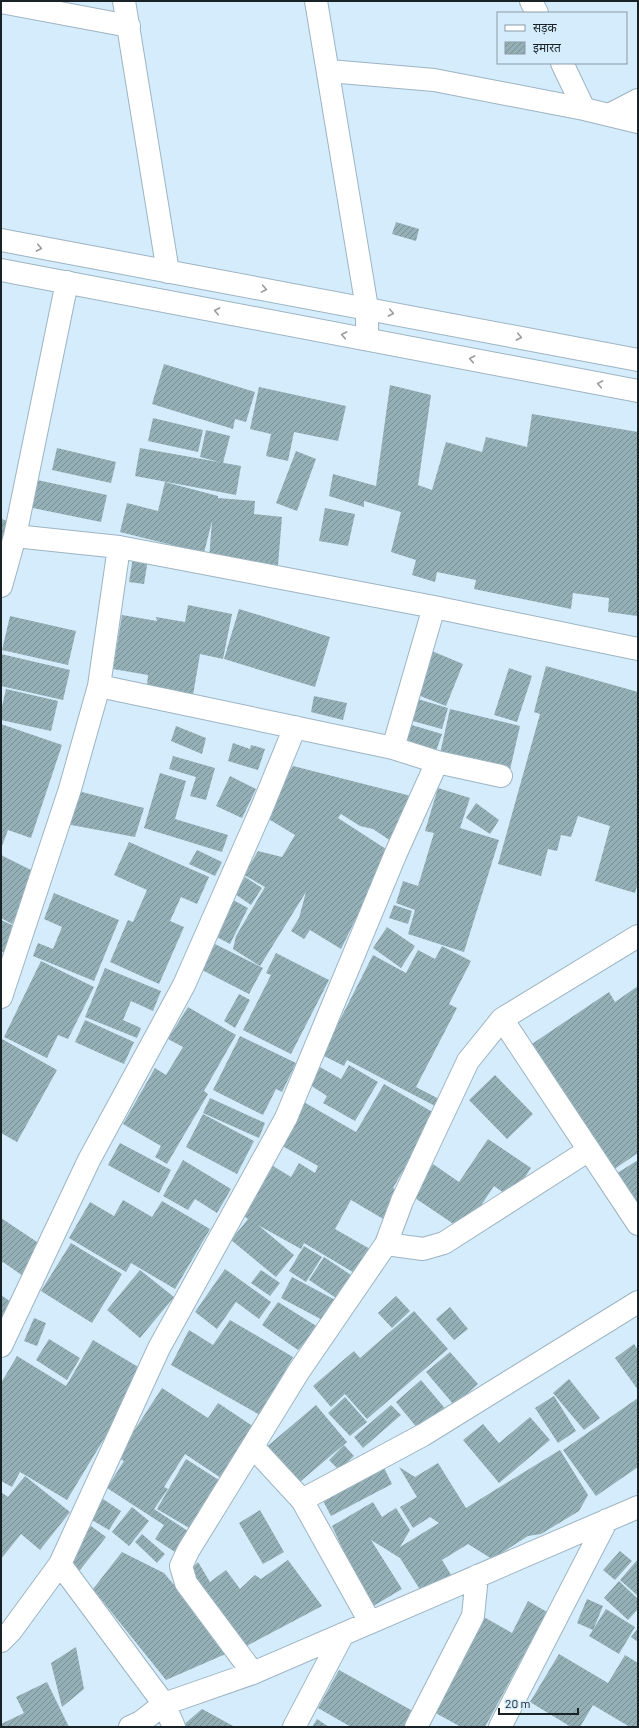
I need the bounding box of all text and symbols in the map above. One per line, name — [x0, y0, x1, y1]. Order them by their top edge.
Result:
legend — [497, 12, 627, 64]
text: सड़क — [533, 20, 558, 35]
text: इमारत — [533, 40, 562, 55]
one-way arrow — [36, 243, 42, 251]
one-way arrow — [260, 284, 267, 293]
one-way arrow — [214, 307, 220, 315]
one-way arrow — [388, 308, 394, 316]
one-way arrow — [341, 331, 347, 340]
one-way arrow — [516, 332, 522, 341]
one-way arrow — [469, 356, 475, 364]
one-way arrow — [597, 380, 603, 389]
scale bar — [499, 1690, 578, 1716]
text: 20 m — [505, 1696, 531, 1710]

